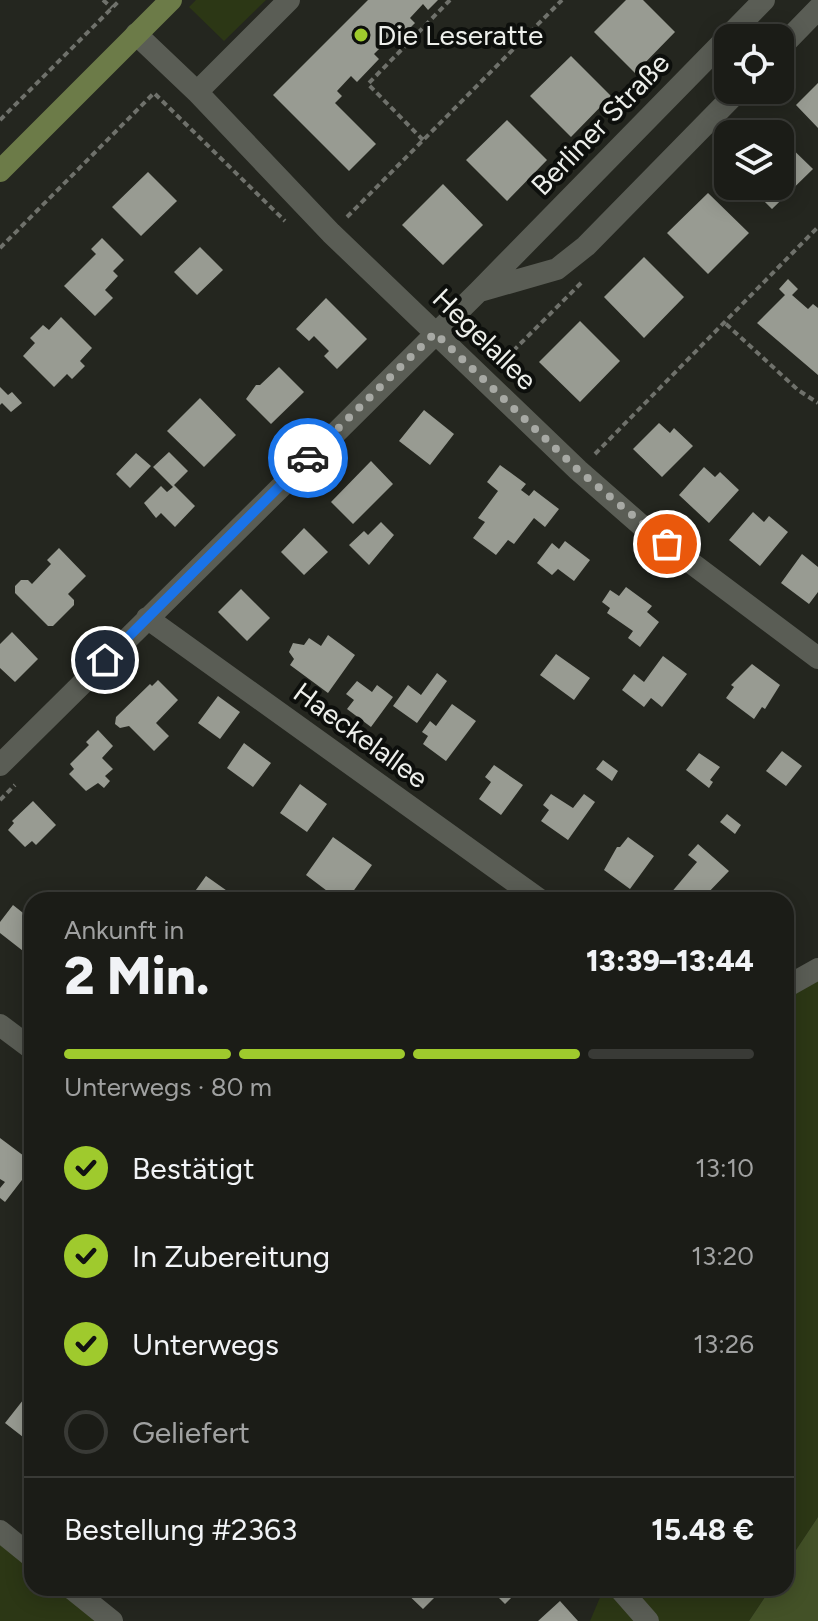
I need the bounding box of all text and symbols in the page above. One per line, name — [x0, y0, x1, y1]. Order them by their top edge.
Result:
place label: Die Leseratte — [377, 18, 543, 52]
map controls — [714, 24, 794, 200]
button: locate — [714, 24, 794, 104]
marker: Die Leseratte — [352, 26, 370, 44]
street label: Berliner Straße — [524, 46, 676, 202]
button: layers — [714, 120, 794, 200]
street label: Hegelallee — [426, 281, 544, 397]
courier — [268, 418, 348, 498]
icon: car — [286, 436, 330, 480]
pin — [633, 510, 701, 578]
icon: bag — [645, 522, 689, 566]
pin — [71, 626, 139, 694]
icon: home — [83, 638, 127, 682]
street label: Haeckelallee — [287, 675, 435, 795]
text: Ankunft in — [64, 914, 184, 946]
text: 13:39–13:44 — [586, 942, 754, 979]
text: 2 Min. — [64, 945, 210, 1007]
text: Unterwegs · 80 m — [64, 1071, 272, 1103]
icon: check — [64, 1146, 108, 1190]
text: Bestätigt — [132, 1150, 255, 1187]
text: 13:10 — [695, 1152, 754, 1184]
icon: check — [64, 1234, 108, 1278]
text: In Zubereitung — [132, 1238, 330, 1275]
text: 13:20 — [691, 1240, 754, 1272]
icon: check — [64, 1322, 108, 1366]
text: Unterwegs — [132, 1326, 279, 1363]
text: 13:26 — [693, 1328, 754, 1360]
text: Geliefert — [132, 1414, 250, 1451]
text: Bestellung #2363 — [64, 1511, 297, 1548]
text: 15.48 € — [651, 1511, 754, 1548]

